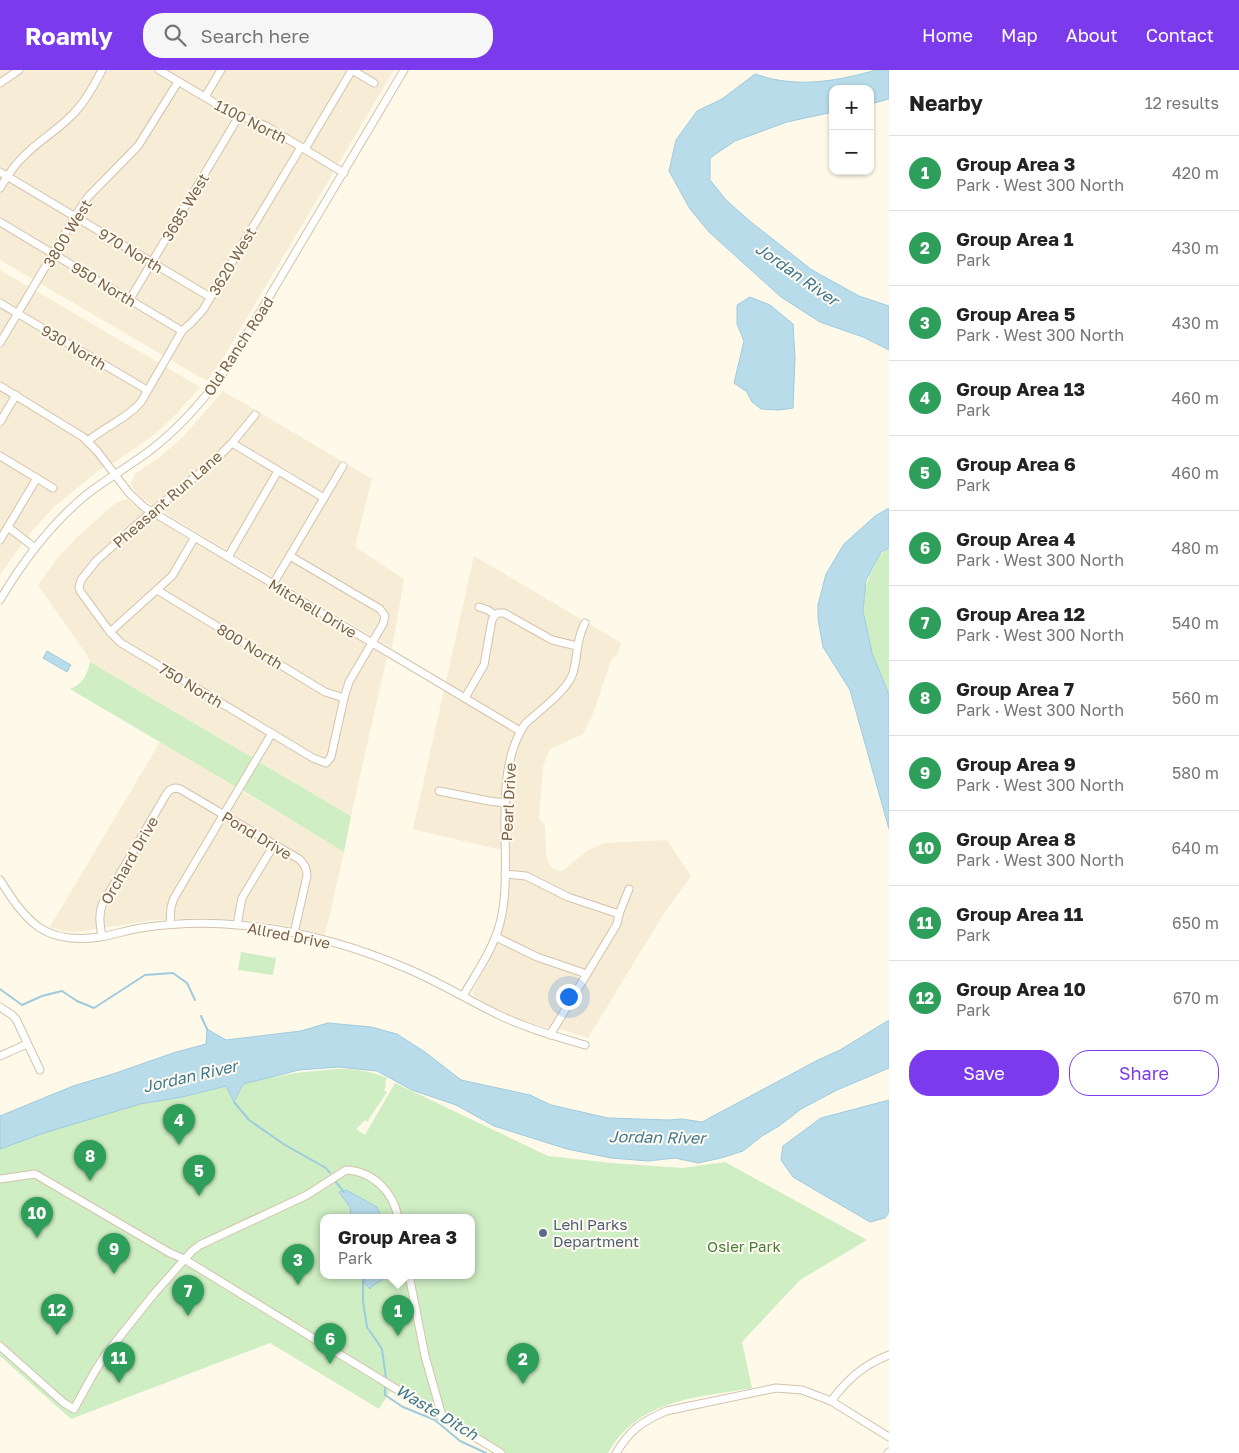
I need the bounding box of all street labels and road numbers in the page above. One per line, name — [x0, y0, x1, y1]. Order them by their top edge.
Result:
street label: 1100 North — [212, 95, 290, 147]
street label: 3685 West — [158, 170, 212, 244]
street label: 3800 West — [39, 196, 95, 270]
street label: 970 North — [96, 224, 166, 276]
street label: 3620 West — [205, 224, 259, 298]
street label: 950 North — [68, 258, 140, 310]
street label: Old Ranch Road — [199, 293, 277, 399]
street label: 930 North — [38, 321, 110, 373]
street label: Pheasant Run Lane — [109, 447, 225, 551]
street label: Mitchell Drive — [266, 575, 361, 642]
street label: 800 North — [214, 619, 286, 673]
street label: 750 North — [156, 659, 226, 711]
street label: Pearl Drive — [497, 762, 519, 842]
street label: Pond Drive — [219, 807, 295, 863]
street label: Orchard Drive — [97, 813, 162, 907]
street label: Allred Drive — [246, 918, 332, 952]

